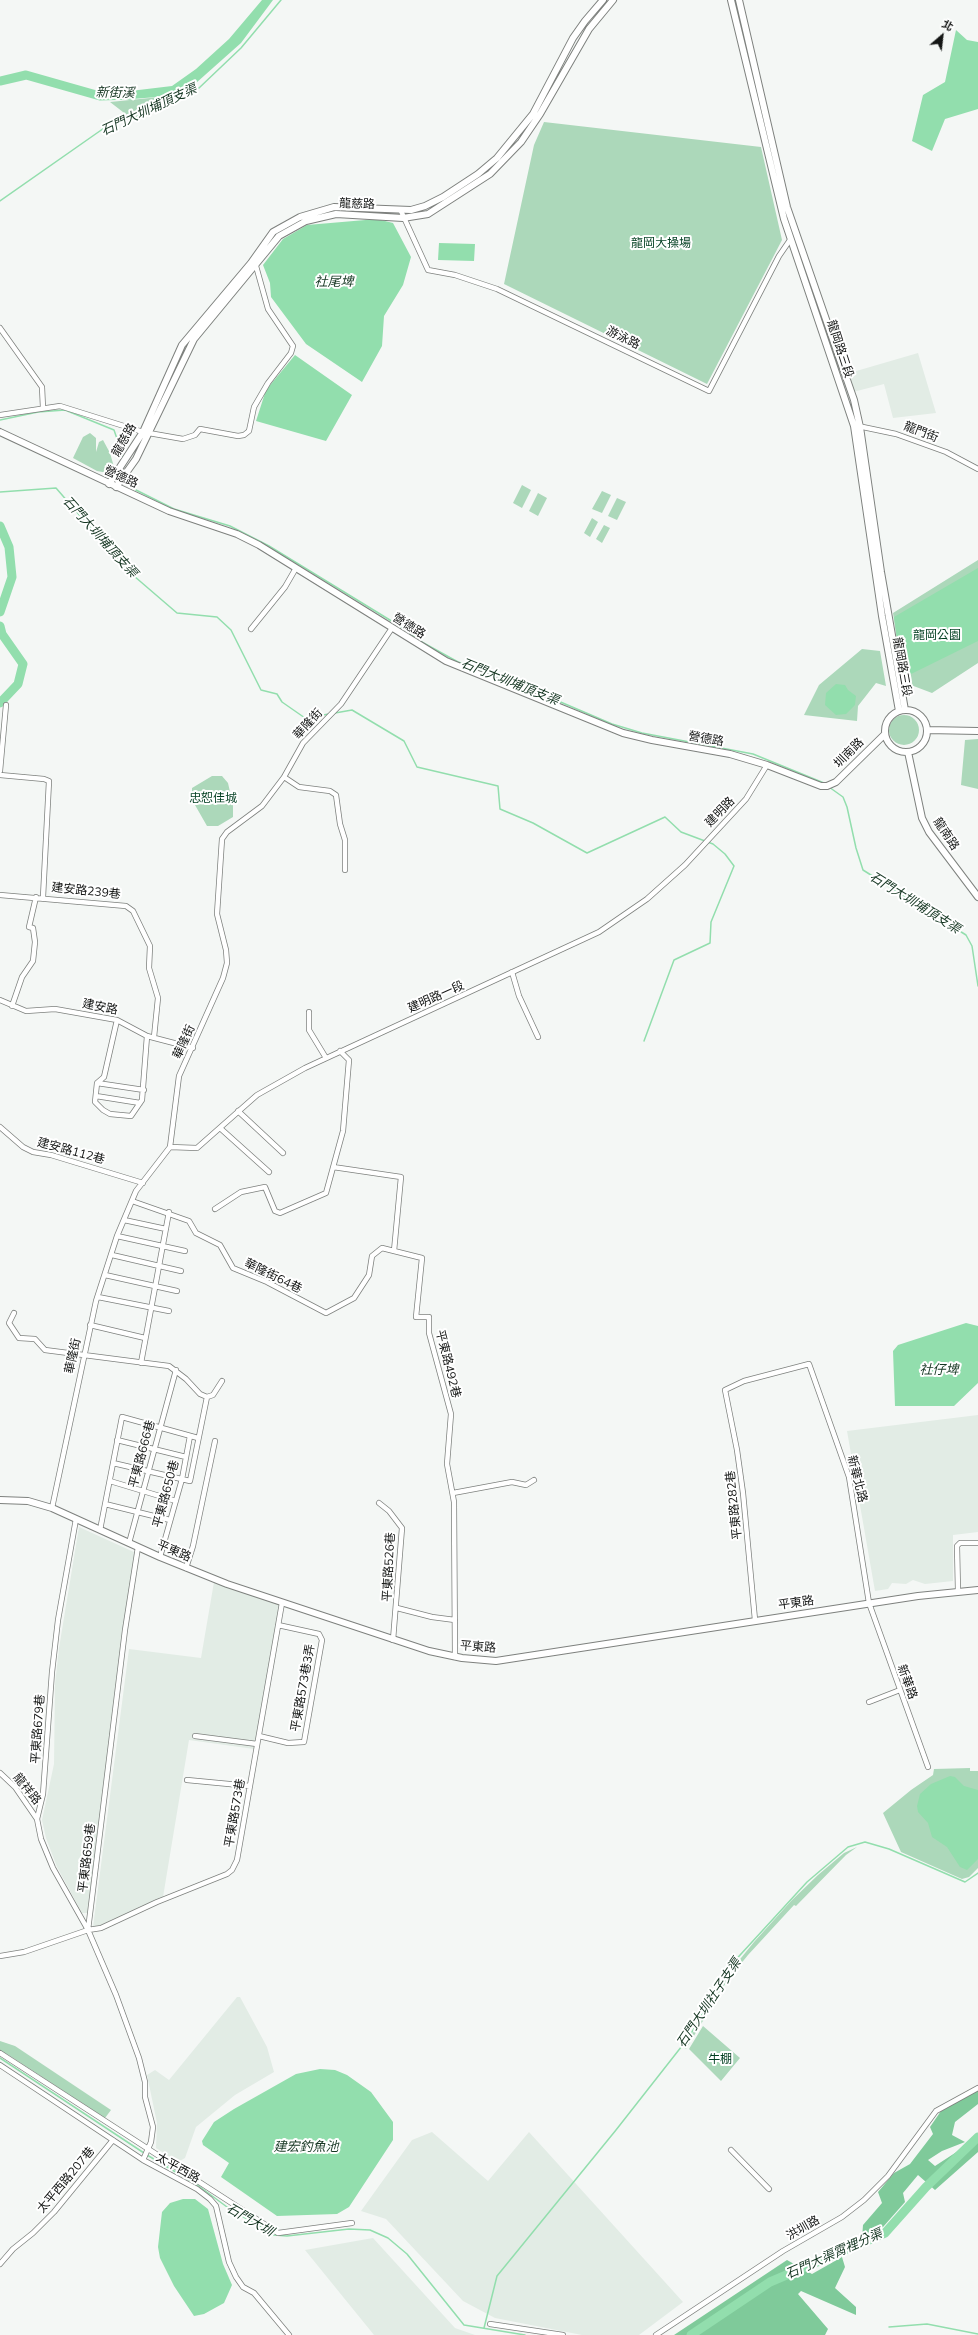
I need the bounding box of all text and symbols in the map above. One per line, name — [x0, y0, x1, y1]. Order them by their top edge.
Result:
north arrow — [922, 16, 962, 56]
text: 北 — [939, 17, 956, 34]
water label: 石門大圳埔頂支渠 — [99, 81, 199, 139]
water label: 新街溪 — [95, 85, 135, 101]
street label: 龍慈路 — [339, 196, 375, 212]
park label: 龍岡大操場 — [631, 236, 691, 250]
water label: 社尾埤 — [315, 274, 353, 290]
street label: 龍岡路三段 — [824, 318, 856, 380]
street label: 游泳路 — [604, 324, 642, 352]
street label: 龍門街 — [902, 419, 940, 445]
street label: 龍慈路 — [109, 421, 139, 459]
street label: 營德路 — [102, 463, 140, 491]
water label: 石門大圳埔頂支渠 — [59, 493, 141, 581]
street label: 營德路 — [390, 610, 428, 642]
park label: 龍岡公園 — [913, 628, 961, 642]
street label: 龍岡路三段 — [890, 636, 914, 698]
water label: 石門大圳埔頂支渠 — [459, 655, 561, 709]
street label: 華隆街 — [290, 706, 326, 742]
street label: 營德路 — [687, 729, 725, 749]
street label: 圳南路 — [831, 735, 867, 771]
park label: 忠恕佳城 — [189, 791, 237, 805]
street label: 建明路 — [702, 794, 738, 830]
street label: 龍南路 — [930, 815, 962, 853]
water label: 石門大圳埔頂支渠 — [867, 869, 963, 937]
street label: 建安路239巷 — [51, 880, 121, 902]
street label: 建明路一段 — [406, 978, 466, 1016]
street label: 建安路 — [81, 996, 119, 1018]
street label: 華隆街 — [170, 1023, 198, 1061]
street label: 建安路112巷 — [36, 1135, 106, 1167]
street label: 華隆街64巷 — [242, 1256, 304, 1296]
street label: 平東路492巷 — [433, 1328, 463, 1400]
street label: 華隆街 — [62, 1337, 84, 1375]
water label: 社仔埤 — [920, 1362, 958, 1378]
street label: 平東路666巷 — [126, 1419, 158, 1489]
street label: 新華北路 — [844, 1454, 870, 1504]
street label: 平東路650巷 — [150, 1459, 182, 1529]
street label: 平東路282巷 — [723, 1470, 745, 1540]
street label: 平東路526巷 — [380, 1532, 398, 1602]
street label: 平東路 — [155, 1537, 193, 1565]
street label: 平東路 — [777, 1593, 815, 1613]
street label: 平東路 — [460, 1639, 496, 1655]
street label: 平東路573巷3弄 — [288, 1643, 318, 1733]
street label: 新華路 — [894, 1663, 920, 1701]
street label: 平東路679巷 — [28, 1694, 48, 1764]
street label: 龍祥路 — [10, 1770, 44, 1808]
street label: 平東路573巷 — [222, 1777, 248, 1849]
street label: 平東路659巷 — [76, 1823, 98, 1893]
water label: 石門大圳社子支渠 — [673, 1956, 745, 2050]
park label: 牛棚 — [708, 2052, 732, 2066]
water label: 建宏釣魚池 — [274, 2139, 338, 2155]
street label: 太平西路207巷 — [34, 2144, 98, 2216]
street label: 太平西路 — [154, 2150, 202, 2186]
water label: 石門大圳 — [224, 2200, 276, 2240]
street label: 洪圳路 — [784, 2213, 822, 2243]
water label: 石門大渠霄裡分渠 — [783, 2226, 885, 2282]

